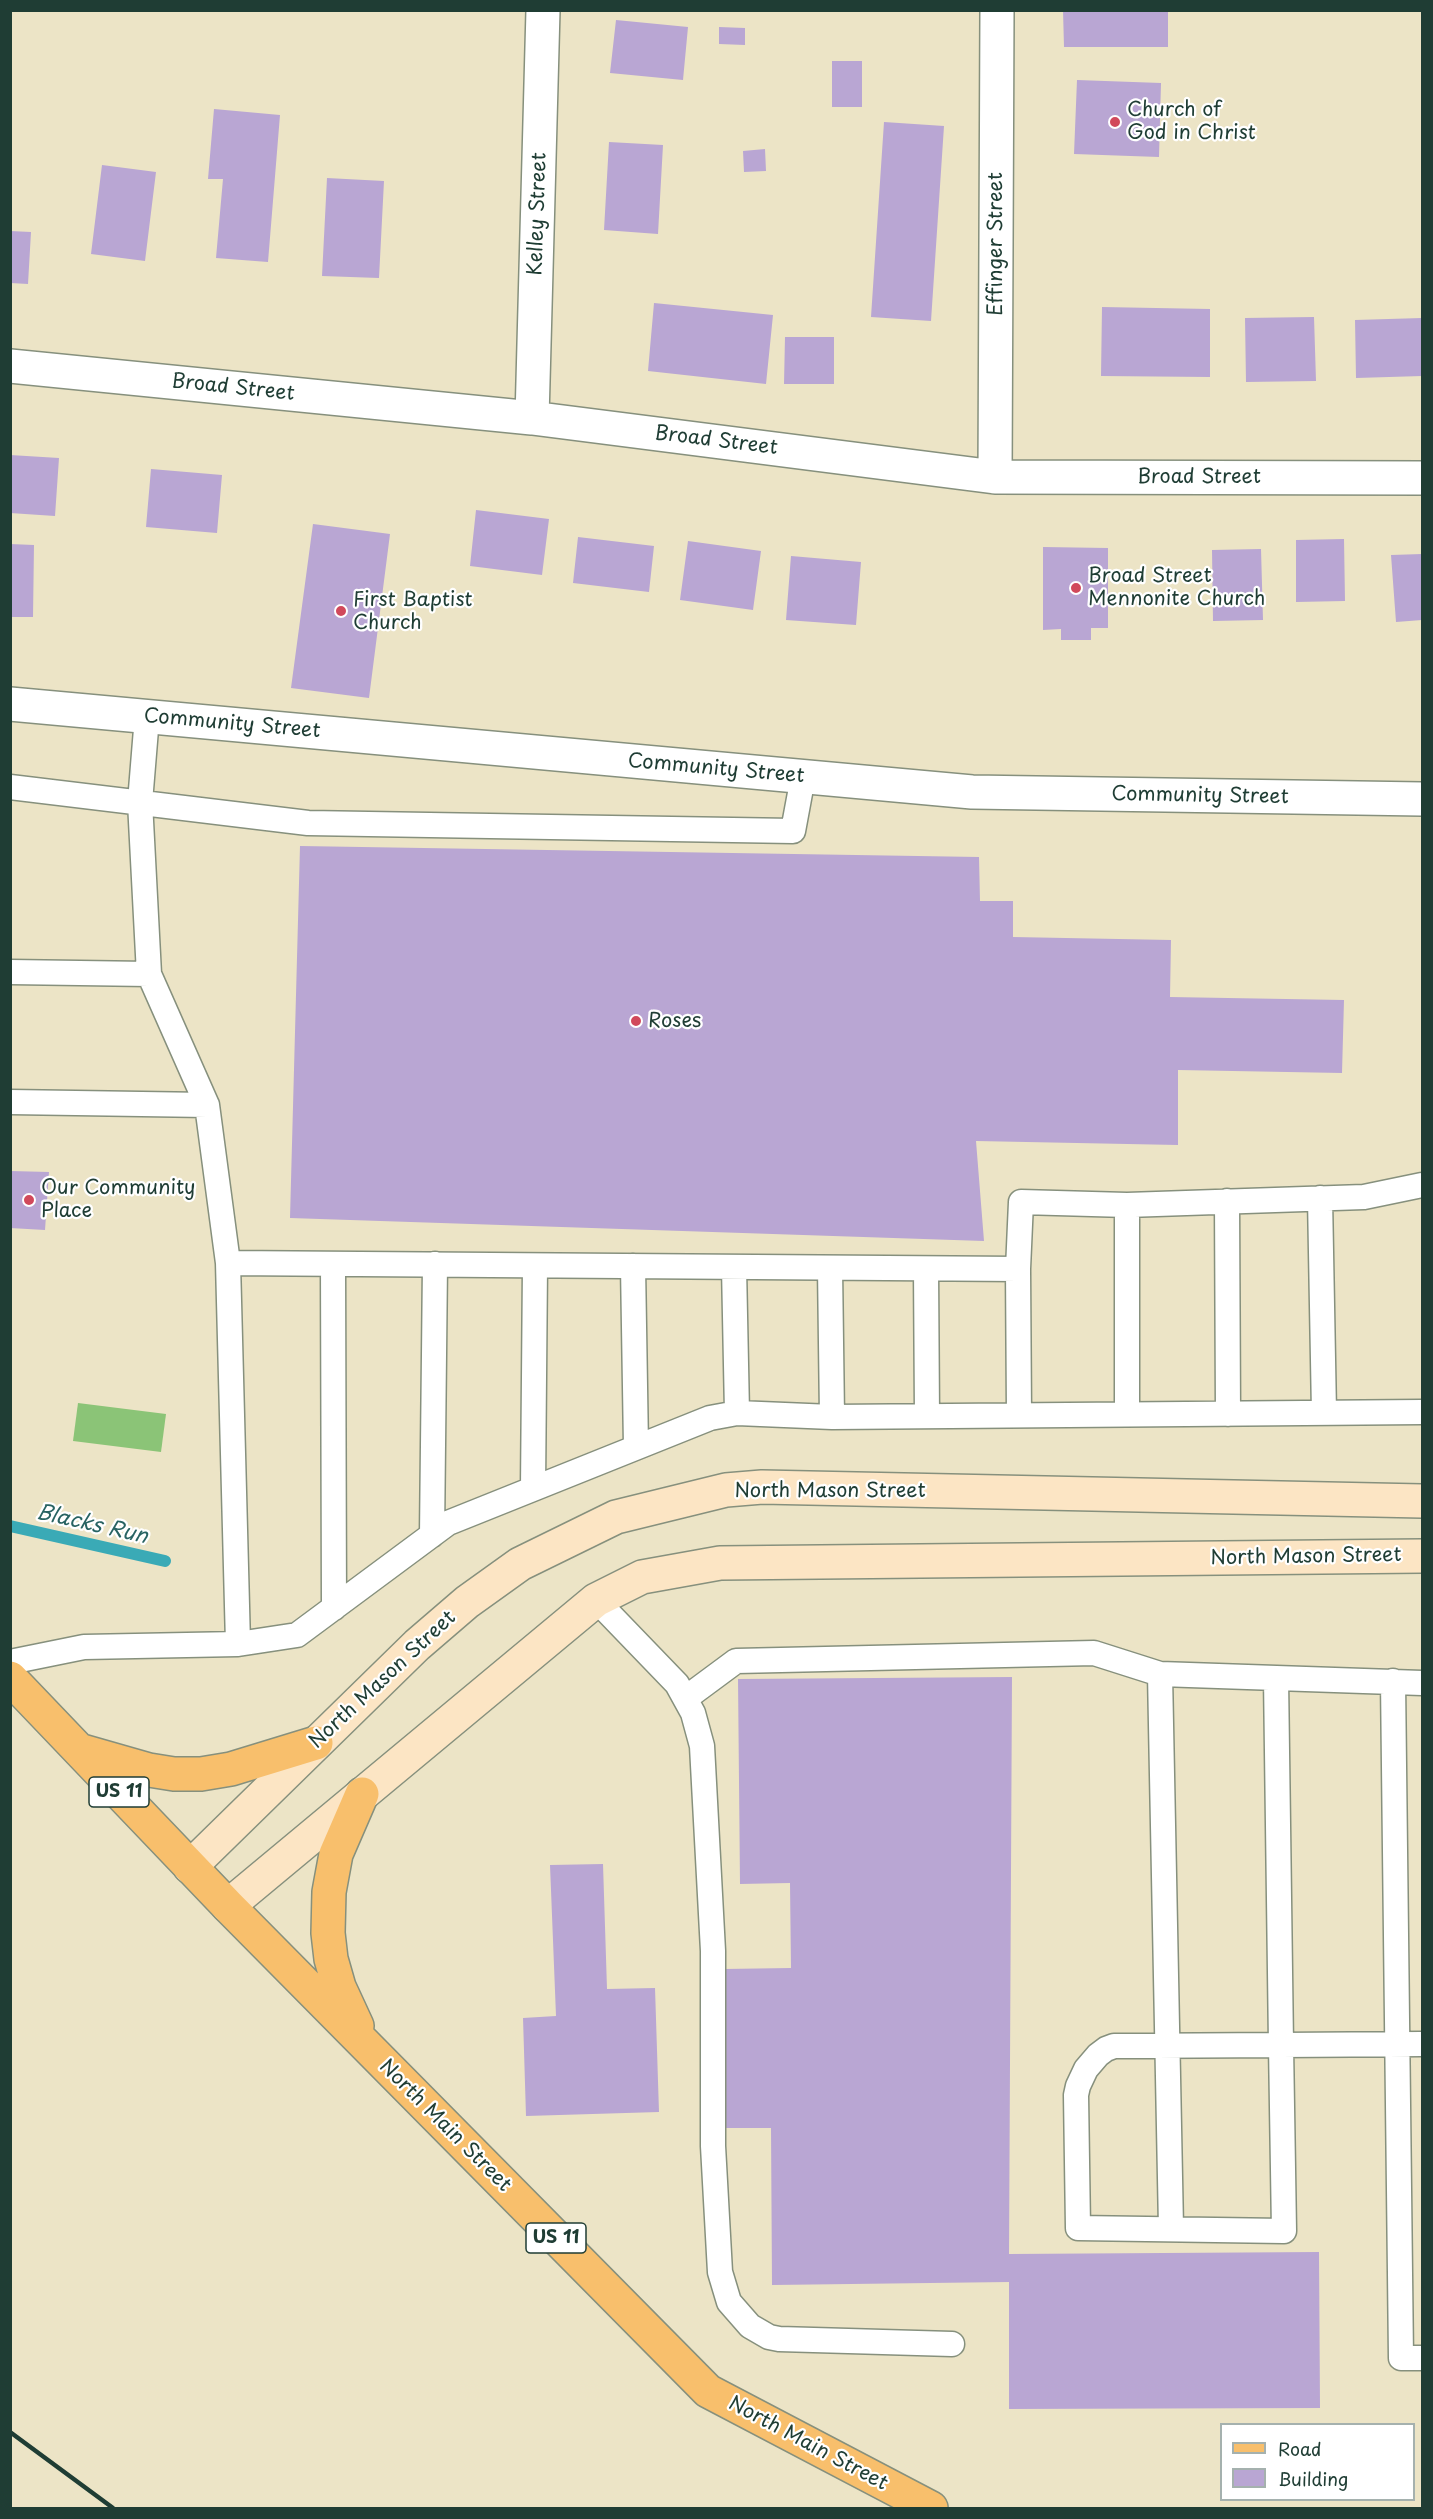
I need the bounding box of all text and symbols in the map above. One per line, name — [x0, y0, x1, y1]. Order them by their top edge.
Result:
place label: Church of God in Christ — [1127, 98, 1256, 145]
marker: Church of God in Christ — [1108, 115, 1122, 129]
street label: Kelley Street — [524, 152, 552, 276]
street label: Effinger Street — [984, 172, 1008, 316]
street label: Broad Street — [170, 370, 296, 406]
street label: Broad Street — [653, 422, 779, 460]
street label: Broad Street — [1137, 465, 1261, 489]
place label: Broad Street Mennonite Church — [1088, 564, 1265, 611]
marker: Broad Street Mennonite Church — [1069, 581, 1083, 595]
place label: First Baptist Church — [353, 588, 473, 635]
marker: First Baptist Church — [334, 604, 348, 618]
street label: Community Street — [143, 704, 321, 744]
street label: Community Street — [627, 749, 805, 789]
street label: Community Street — [1111, 782, 1289, 810]
place label: Roses — [648, 1009, 701, 1033]
marker: Roses — [629, 1014, 643, 1028]
place label: Our Community Place — [41, 1176, 196, 1223]
marker: Our Community Place — [22, 1193, 36, 1207]
street label: North Mason Street — [734, 1479, 926, 1503]
water label: Blacks Run — [34, 1500, 150, 1550]
street label: North Mason Street — [1210, 1543, 1402, 1571]
street label: North Mason Street — [305, 1606, 461, 1754]
road number: US 11 — [89, 1777, 149, 1807]
street label: North Main Street — [374, 2055, 516, 2197]
road number: US 11 — [526, 2223, 586, 2253]
street label: North Main Street — [724, 2392, 892, 2496]
legend — [1220, 2423, 1415, 2501]
text: Road — [1278, 2435, 1322, 2462]
text: Building — [1278, 2465, 1348, 2492]

